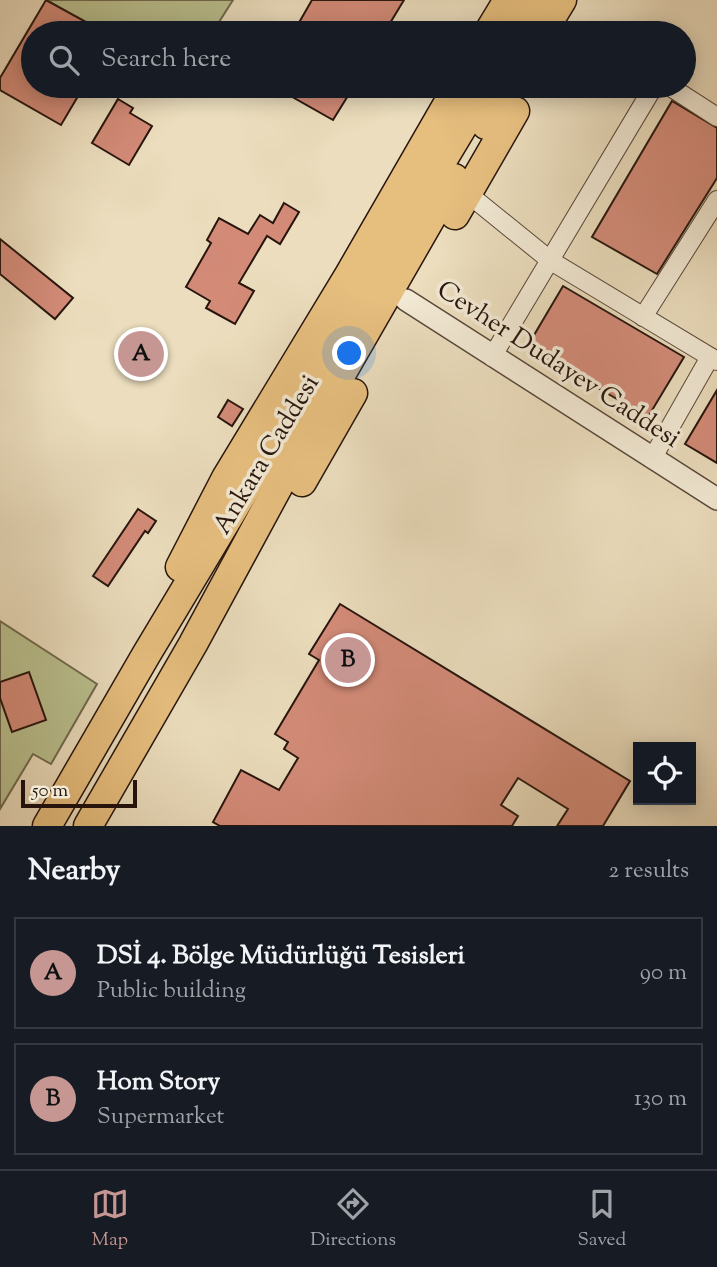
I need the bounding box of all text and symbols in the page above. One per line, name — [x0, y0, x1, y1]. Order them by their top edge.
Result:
search box — [21, 21, 696, 98]
icon: search — [45, 41, 83, 79]
text: Search here — [101, 41, 231, 78]
street label: Cevher Dudayev Caddesi — [429, 272, 687, 458]
pin: A — [118, 328, 164, 380]
your location — [332, 336, 366, 370]
street label: Ankara Caddesi — [205, 368, 329, 542]
pin: B — [325, 634, 371, 686]
map controls — [633, 742, 696, 805]
button: locate — [633, 742, 696, 805]
scale bar — [21, 777, 136, 809]
text: 50 m — [32, 778, 68, 805]
text: Nearby — [28, 850, 120, 893]
text: 2 results — [609, 855, 689, 888]
text: DSİ 4. Bölge Müdürlüğü Tesisleri — [97, 938, 465, 975]
text: A — [44, 957, 62, 990]
text: 90 m — [640, 957, 687, 990]
text: Public building — [97, 975, 246, 1008]
text: Hom Story — [97, 1064, 220, 1101]
text: B — [46, 1083, 60, 1116]
text: 130 m — [634, 1083, 687, 1116]
text: Supermarket — [97, 1101, 224, 1134]
tab: Map — [91, 1185, 129, 1254]
tab: Directions — [310, 1185, 396, 1254]
tab: Saved — [577, 1185, 626, 1254]

